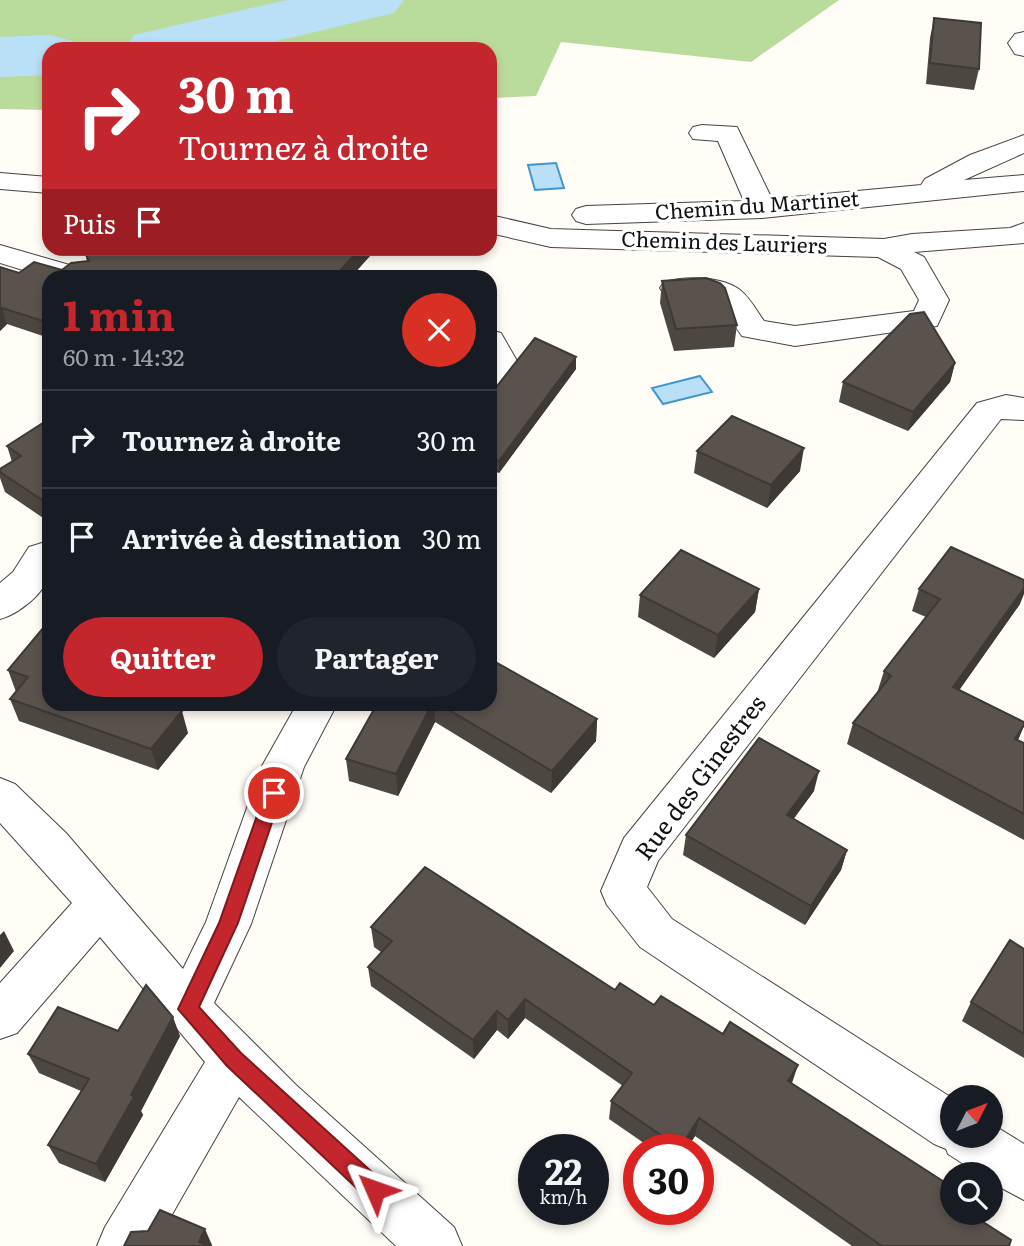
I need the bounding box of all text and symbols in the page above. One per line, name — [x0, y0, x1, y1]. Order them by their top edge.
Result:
text: 30 m — [178, 55, 294, 128]
icon: right — [63, 70, 154, 161]
text: Tournez à droite — [178, 122, 429, 170]
street label: Chemin du Martinet — [654, 181, 860, 226]
text: Puis — [63, 203, 116, 242]
icon: arrive — [130, 203, 168, 241]
street label: Chemin des Lauriers — [621, 221, 827, 260]
text: 1 min — [63, 282, 175, 344]
button: close — [402, 293, 476, 367]
text: 60 m · 14:32 — [63, 339, 184, 373]
icon: right — [63, 420, 101, 458]
text: Tournez à droite — [122, 420, 341, 459]
text: 30 m — [416, 420, 476, 459]
icon: arrive — [63, 518, 101, 556]
text: Arrivée à destination — [122, 518, 401, 557]
text: 30 m — [422, 518, 482, 557]
button: Quitter — [63, 617, 263, 697]
button: Partager — [277, 617, 476, 697]
street label: Rue des Ginestres — [625, 687, 773, 866]
pin — [244, 763, 304, 823]
icon: arrive — [255, 774, 293, 812]
north arrow — [940, 1085, 1003, 1148]
map controls — [940, 1085, 1003, 1225]
speed limit sign: 30 — [623, 1134, 714, 1225]
text: 22 — [545, 1144, 582, 1196]
position arrow — [338, 1153, 412, 1227]
button: search — [940, 1162, 1003, 1225]
text: km/h — [540, 1183, 587, 1210]

